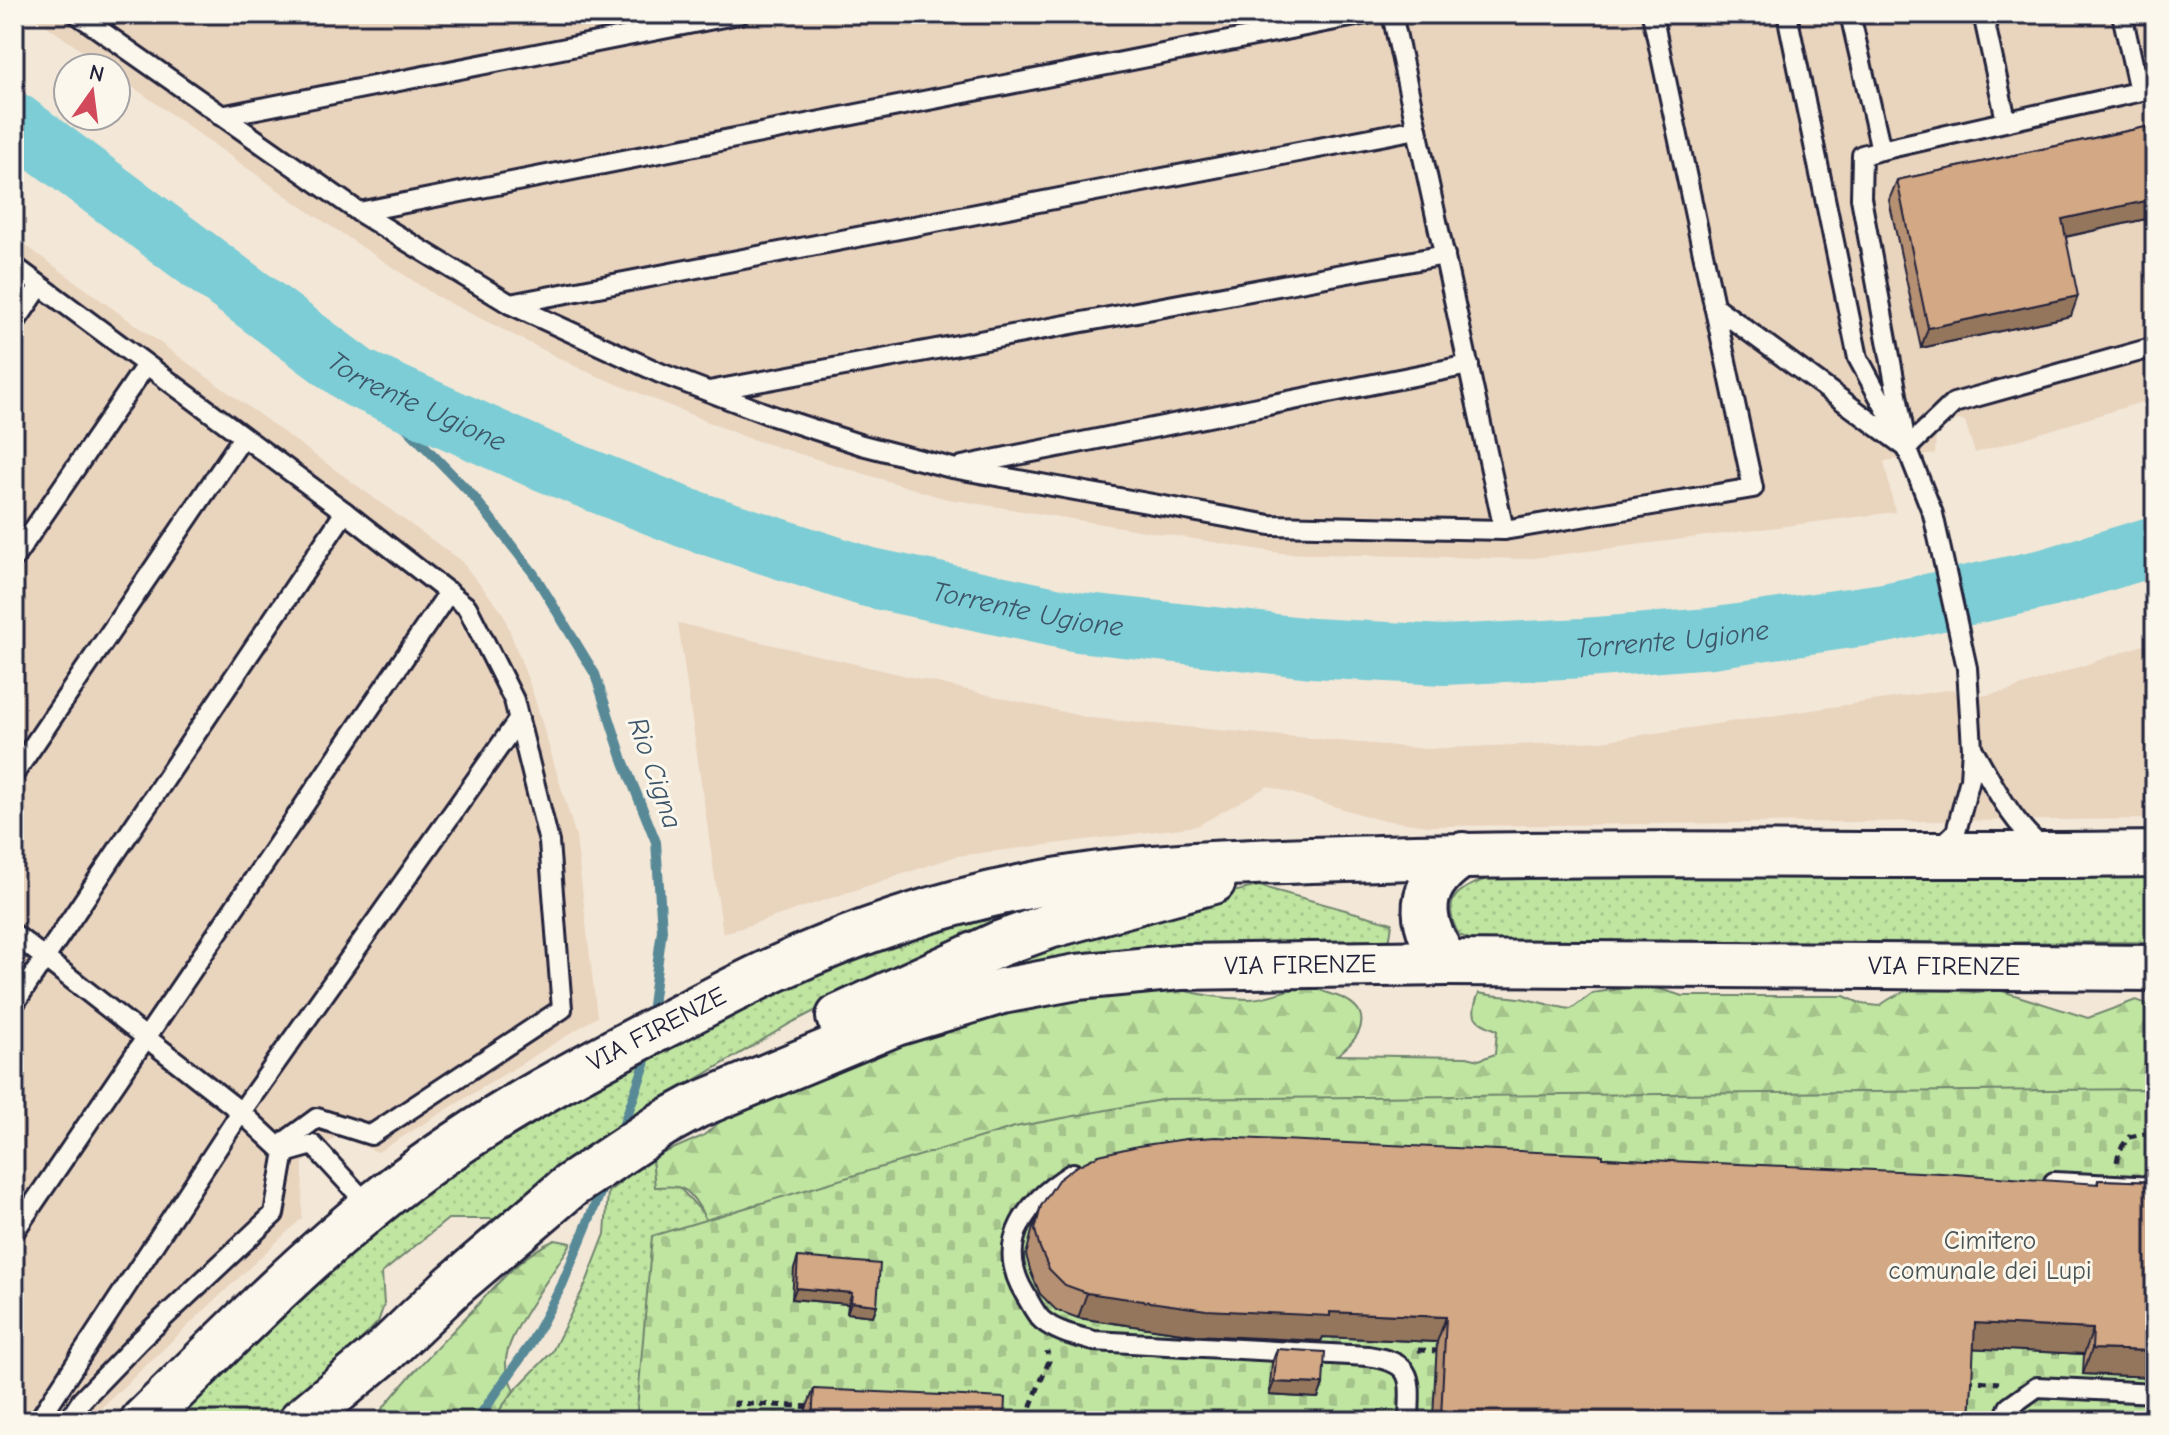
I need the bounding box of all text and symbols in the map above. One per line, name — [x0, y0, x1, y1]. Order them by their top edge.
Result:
north arrow — [52, 52, 132, 132]
text: N — [86, 59, 107, 88]
water label: Torrente Ugione — [321, 345, 511, 458]
water label: Torrente Ugione — [929, 575, 1125, 643]
water label: Torrente Ugione — [1575, 614, 1771, 664]
water label: Rio Cigna — [621, 713, 689, 833]
street label: VIA FIRENZE — [1224, 949, 1377, 981]
street label: VIA FIRENZE — [1868, 951, 2020, 982]
street label: VIA FIRENZE — [582, 981, 731, 1078]
park label: Cimitero comunale dei Lupi — [1888, 1226, 2092, 1286]

